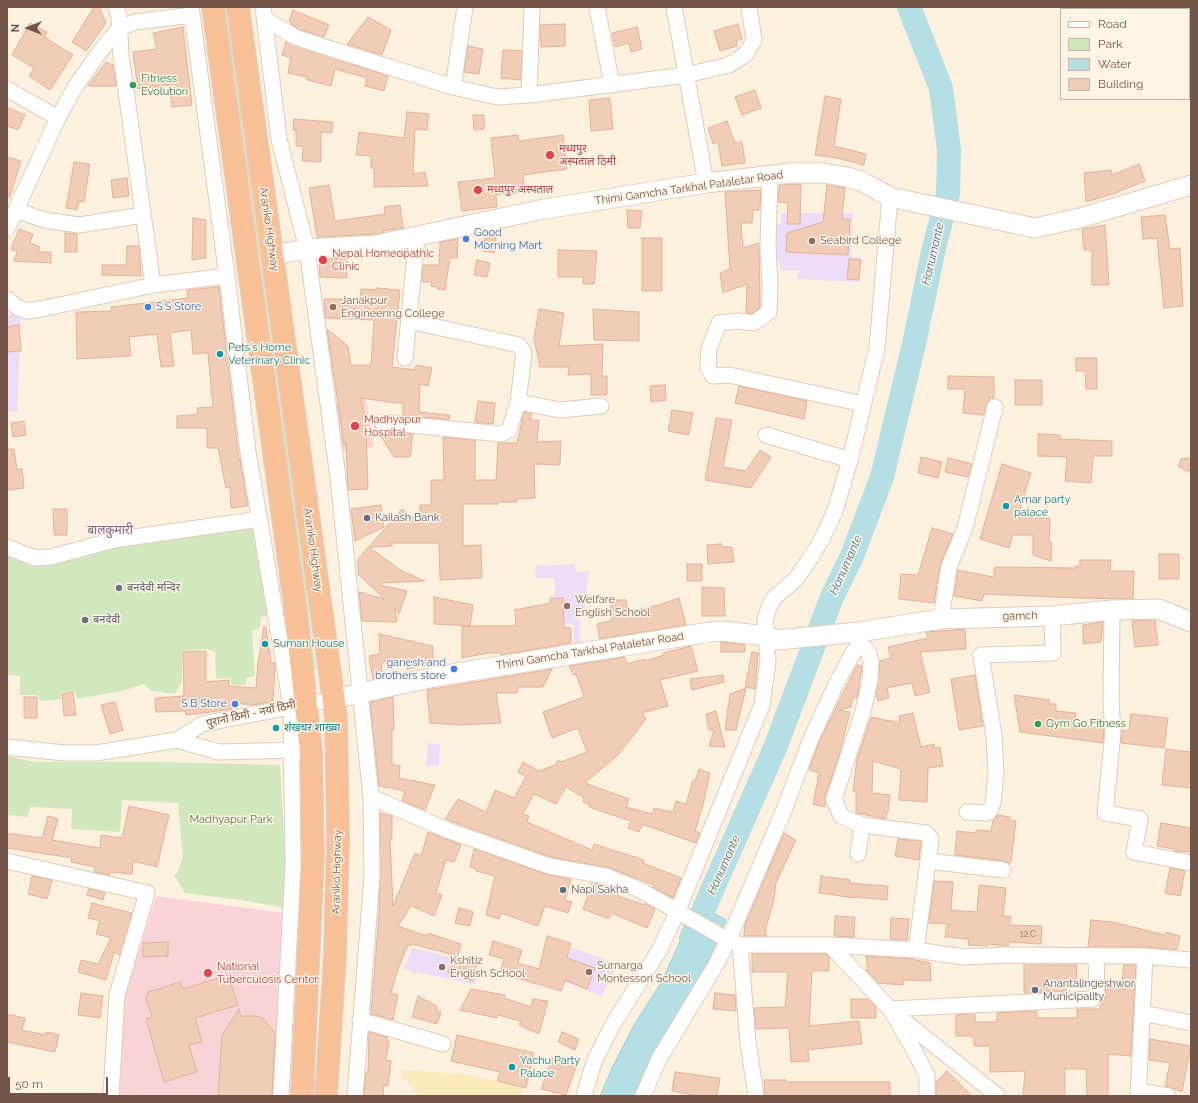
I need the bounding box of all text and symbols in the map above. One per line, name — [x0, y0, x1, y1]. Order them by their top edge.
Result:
north arrow — [8, 8, 48, 48]
legend — [1060, 8, 1190, 100]
text: Road — [1098, 17, 1127, 31]
text: N — [9, 24, 22, 32]
text: Park — [1098, 37, 1123, 51]
text: Water — [1098, 57, 1132, 71]
place label: Fitness Evolution — [141, 72, 188, 98]
text: Building — [1098, 77, 1144, 91]
marker: Fitness Evolution — [128, 80, 138, 90]
place label: मध्यपुर अस्पताल ठिमी — [559, 142, 616, 168]
marker: मध्यपुर अस्पताल ठिमी — [544, 149, 556, 161]
street label: Thimi Gamcha Tarkhal Pataletar Road — [594, 168, 784, 208]
place label: मध्यपुर अस्पताल — [487, 183, 553, 197]
marker: मध्यपुर अस्पताल — [472, 184, 484, 196]
street label: Araniko Highway — [257, 186, 281, 272]
water label: Hanumante — [919, 221, 947, 287]
place label: Good Morning Mart — [474, 226, 542, 252]
marker: Good Morning Mart — [461, 234, 471, 244]
place label: Seabird College — [820, 234, 901, 248]
marker: Seabird College — [807, 236, 817, 246]
place label: Nepal Homeopathic Clinic — [332, 247, 434, 273]
marker: Nepal Homeopathic Clinic — [317, 254, 329, 266]
place label: Janakpur Engineering College — [341, 294, 445, 320]
place label: S.S Store — [156, 300, 201, 314]
marker: S.S Store — [143, 302, 153, 312]
marker: Janakpur Engineering College — [328, 302, 338, 312]
place label: Pets's Home Veterinary Clinic — [228, 341, 310, 367]
marker: Pets's Home Veterinary Clinic — [215, 349, 225, 359]
place label: Madhyapur Hospital — [364, 413, 422, 439]
marker: Madhyapur Hospital — [349, 420, 361, 432]
place label: Amar party palace — [1014, 493, 1070, 519]
marker: Amar party palace — [1001, 501, 1011, 511]
street label: Araniko Highway — [301, 507, 325, 593]
place label: Kailash Bank — [375, 511, 440, 525]
marker: Kailash Bank — [362, 513, 372, 523]
district label: बालकुमारी — [87, 523, 133, 537]
water label: Hanumante — [826, 533, 866, 597]
place label: बनदेवी मन्दिर — [127, 581, 180, 595]
marker: बनदेवी मन्दिर — [114, 583, 124, 593]
place label: Welfare English School — [575, 593, 650, 619]
marker: Welfare English School — [562, 601, 572, 611]
street label: gamch — [1002, 609, 1038, 623]
place label: बनदेवी — [93, 613, 120, 627]
marker: बनदेवी — [80, 615, 90, 625]
street label: Thimi Gamcha Tarkhal Pataletar Road — [495, 630, 685, 672]
place label: Suman House — [273, 637, 344, 651]
marker: Suman House — [260, 639, 270, 649]
place label: ganesh and brothers store — [375, 656, 446, 682]
marker: ganesh and brothers store — [449, 664, 459, 674]
place label: S.B Store — [181, 697, 227, 711]
street label: पुरानो ठिमी - नयाँ ठिमी — [205, 698, 297, 730]
marker: S.B Store — [230, 699, 240, 709]
place label: Gym Go Fitness — [1046, 717, 1126, 731]
marker: Gym Go Fitness — [1033, 719, 1043, 729]
place label: शंखधर शाख्वा — [284, 721, 340, 735]
marker: शंखधर शाख्वा — [271, 723, 281, 733]
park label: Madhyapur Park — [190, 813, 272, 827]
street label: Araniko Highway — [330, 829, 344, 915]
water label: Hanumante — [704, 833, 744, 897]
place label: Napi Sakha — [571, 883, 628, 897]
marker: Napi Sakha — [558, 885, 568, 895]
house number: 12.C — [1020, 929, 1036, 939]
place label: Kshitiz English School — [450, 954, 525, 980]
place label: Sumarga Montessori School — [597, 959, 691, 985]
place label: National Tuberculosis Center — [217, 960, 318, 986]
marker: Kshitiz English School — [437, 962, 447, 972]
marker: National Tuberculosis Center — [202, 967, 214, 979]
marker: Sumarga Montessori School — [584, 967, 594, 977]
place label: Anantalingeshwor Municipality — [1043, 977, 1135, 1003]
marker: Anantalingeshwor Municipality — [1030, 985, 1040, 995]
place label: Yachu Party Palace — [520, 1054, 580, 1080]
marker: Yachu Party Palace — [507, 1062, 517, 1072]
scale bar — [10, 1069, 110, 1095]
text: 50 m — [15, 1077, 43, 1091]

